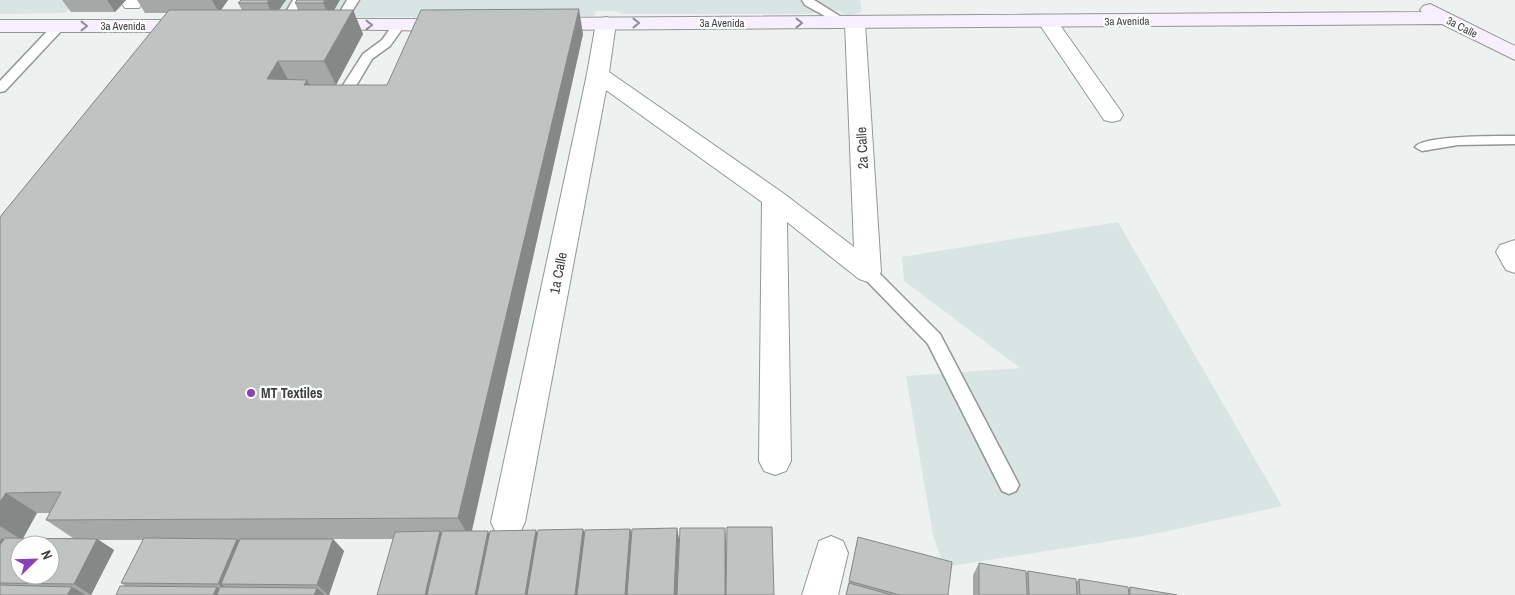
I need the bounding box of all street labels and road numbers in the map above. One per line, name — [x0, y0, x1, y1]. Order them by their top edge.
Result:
street label: 3a Calle — [1444, 13, 1480, 41]
street label: 3a Avenida — [1104, 14, 1150, 28]
street label: 3a Avenida — [700, 16, 745, 30]
street label: 3a Avenida — [101, 19, 146, 33]
street label: 2a Calle — [852, 126, 872, 170]
street label: 1a Calle — [545, 251, 571, 295]

